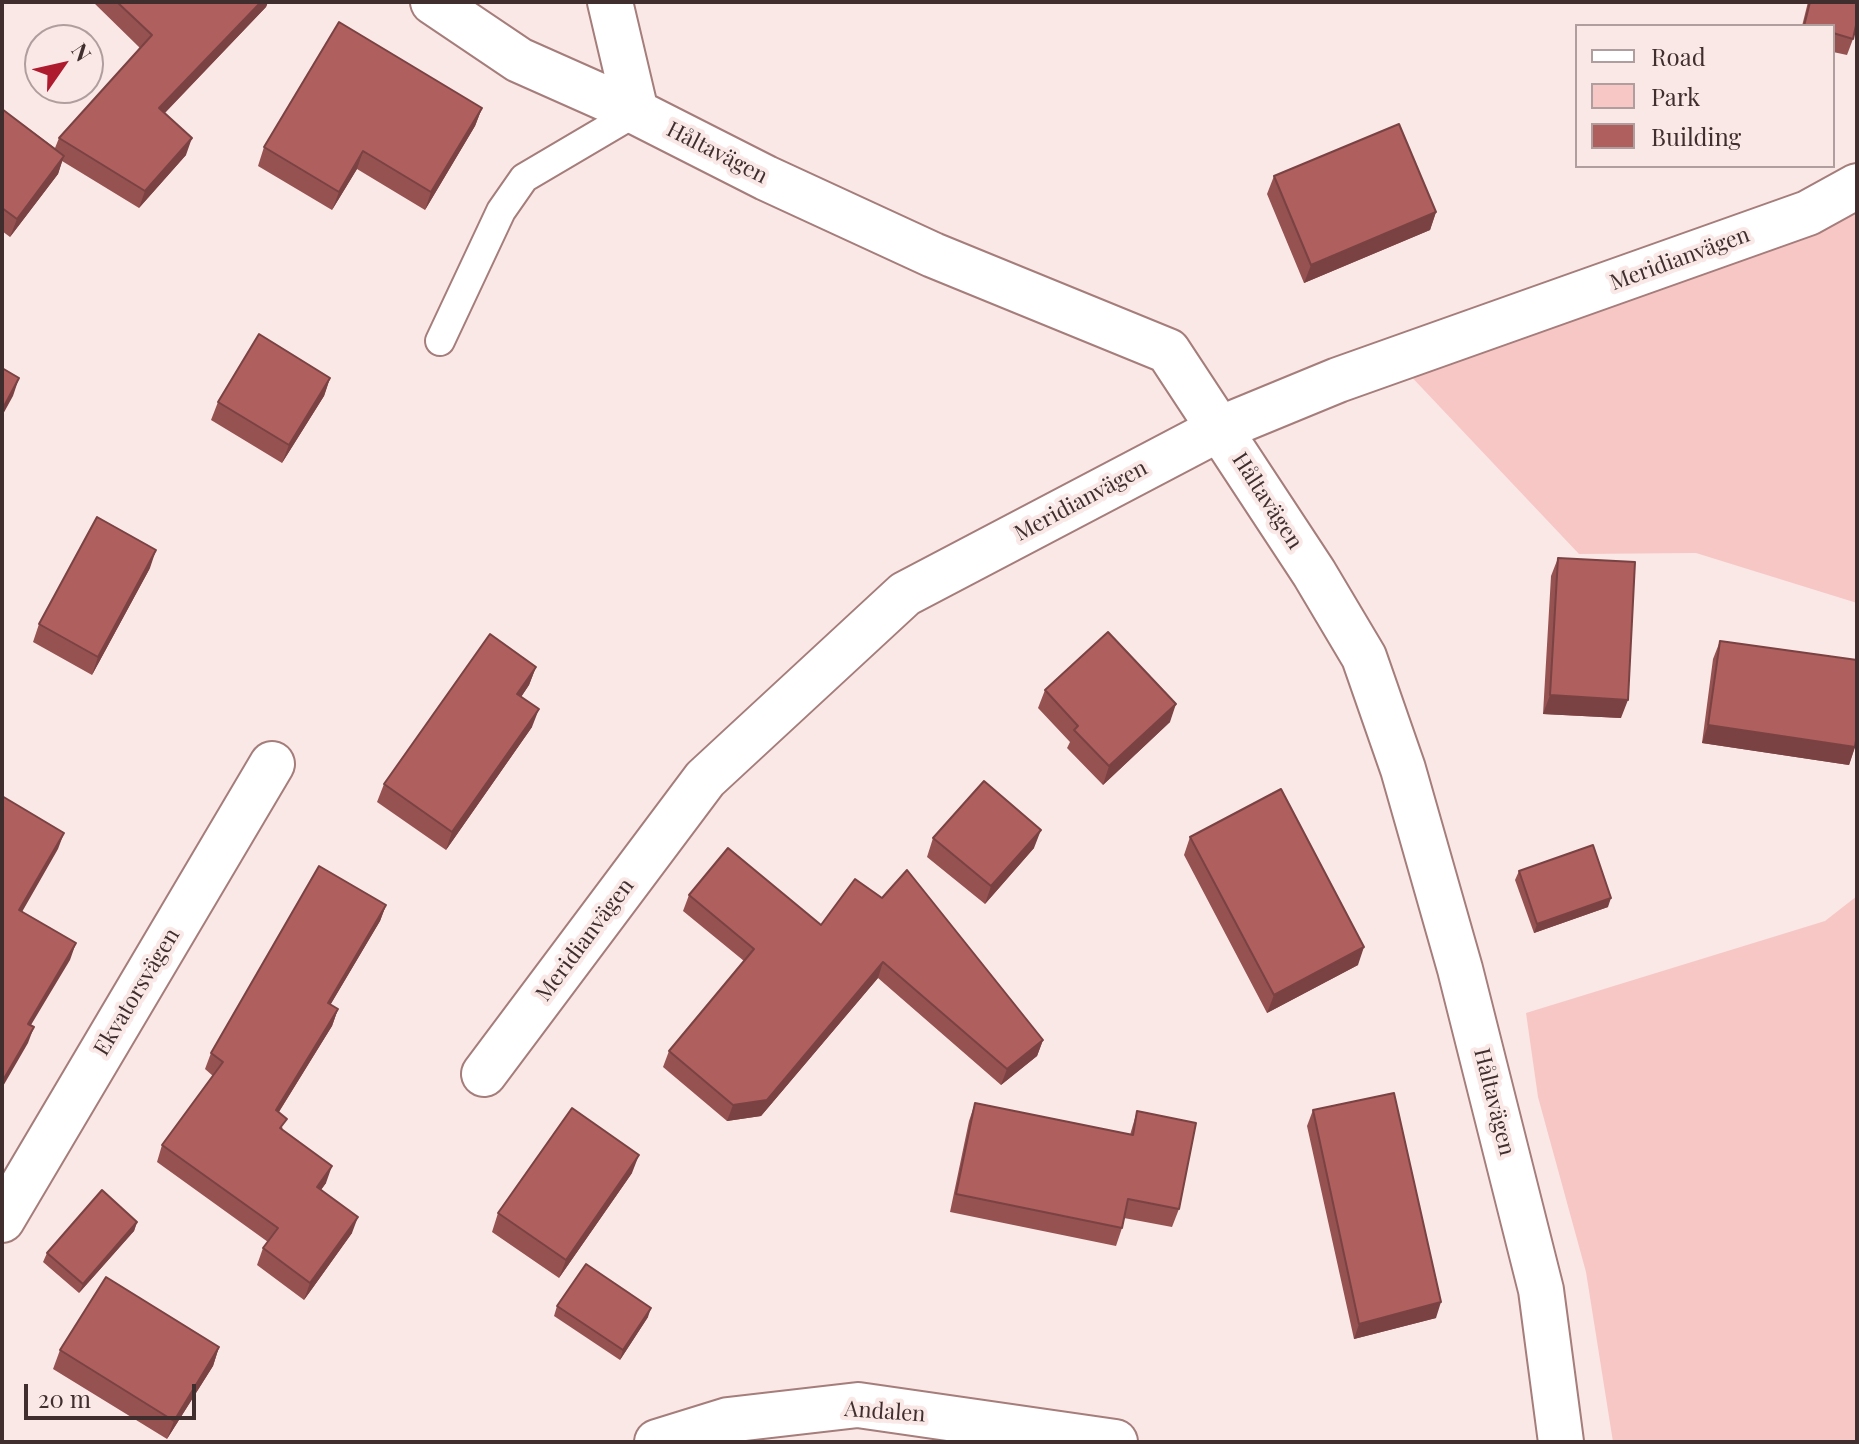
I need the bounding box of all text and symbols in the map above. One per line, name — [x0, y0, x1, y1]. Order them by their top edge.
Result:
north arrow — [24, 24, 104, 104]
legend — [1575, 24, 1835, 168]
text: N — [65, 37, 99, 67]
text: Road — [1651, 40, 1706, 72]
text: Park — [1651, 80, 1700, 112]
street label: Håltavägen — [662, 116, 772, 190]
text: Building — [1651, 120, 1741, 152]
street label: Meridianvägen — [1607, 222, 1753, 296]
street label: Håltavägen — [1226, 448, 1308, 554]
street label: Meridianvägen — [1010, 455, 1152, 547]
street label: Meridianvägen — [530, 874, 640, 1006]
street label: Ekvatorsvägen — [89, 924, 185, 1060]
street label: Håltavägen — [1468, 1046, 1520, 1158]
scale bar — [28, 1368, 200, 1418]
text: 20 m — [38, 1382, 91, 1414]
street label: Andalen — [844, 1396, 926, 1428]

